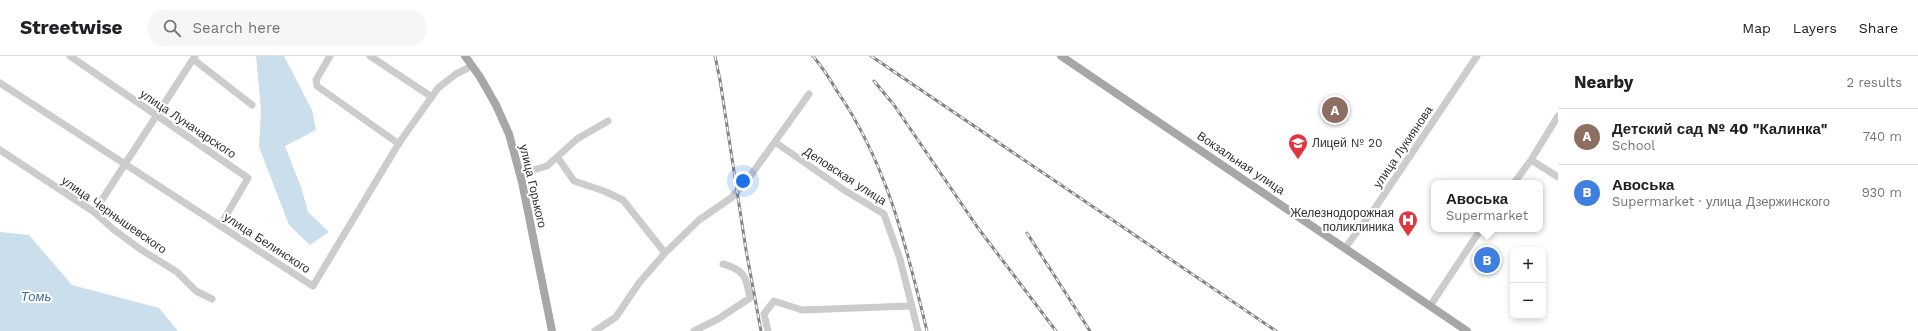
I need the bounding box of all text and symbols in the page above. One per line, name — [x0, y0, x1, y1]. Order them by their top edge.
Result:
search box — [147, 10, 427, 46]
text: Streetwise — [20, 16, 123, 39]
icon: search — [161, 17, 183, 39]
text: Search here — [193, 19, 280, 37]
text: Map — [1742, 20, 1771, 36]
text: Layers — [1793, 20, 1837, 36]
text: Share — [1859, 20, 1898, 36]
text: Nearby — [1574, 72, 1633, 92]
text: 2 results — [1847, 75, 1902, 90]
street label: улица Луначарского — [137, 87, 239, 161]
pin: A — [1322, 95, 1348, 125]
street label: улица Лукиянова — [1370, 103, 1436, 191]
text: Детский сад № 40 "Калинка" — [1612, 120, 1828, 138]
street label: Вокзальная улица — [1195, 129, 1288, 198]
text: A — [1583, 129, 1591, 144]
text: 740 m — [1863, 129, 1902, 144]
school or university icon: Лицей № 20 — [1287, 132, 1309, 160]
place label: Лицей № 20 — [1312, 136, 1382, 150]
text: School — [1612, 138, 1655, 153]
street label: улица Горького — [517, 143, 549, 229]
street label: Деповская улица — [801, 144, 889, 208]
your location — [733, 171, 753, 191]
street label: улица Чернышевского — [59, 173, 170, 257]
text: Авоська — [1612, 176, 1674, 194]
popup — [1431, 180, 1543, 232]
text: B — [1583, 185, 1591, 200]
text: 930 m — [1862, 185, 1902, 200]
text: Авоська — [1446, 190, 1508, 208]
text: Supermarket · улица Дзержинского — [1612, 194, 1830, 209]
place label: Железнодорожная поликлиника — [1290, 206, 1394, 234]
text: Supermarket — [1446, 208, 1528, 223]
hospital icon: Железнодорожная поликлиника — [1397, 209, 1419, 237]
street label: улица Белинского — [221, 210, 313, 276]
pin: B — [1474, 245, 1500, 275]
map controls — [1510, 247, 1546, 319]
button: + — [1510, 247, 1546, 283]
button: − — [1510, 283, 1546, 319]
water label: Томь — [21, 289, 51, 304]

